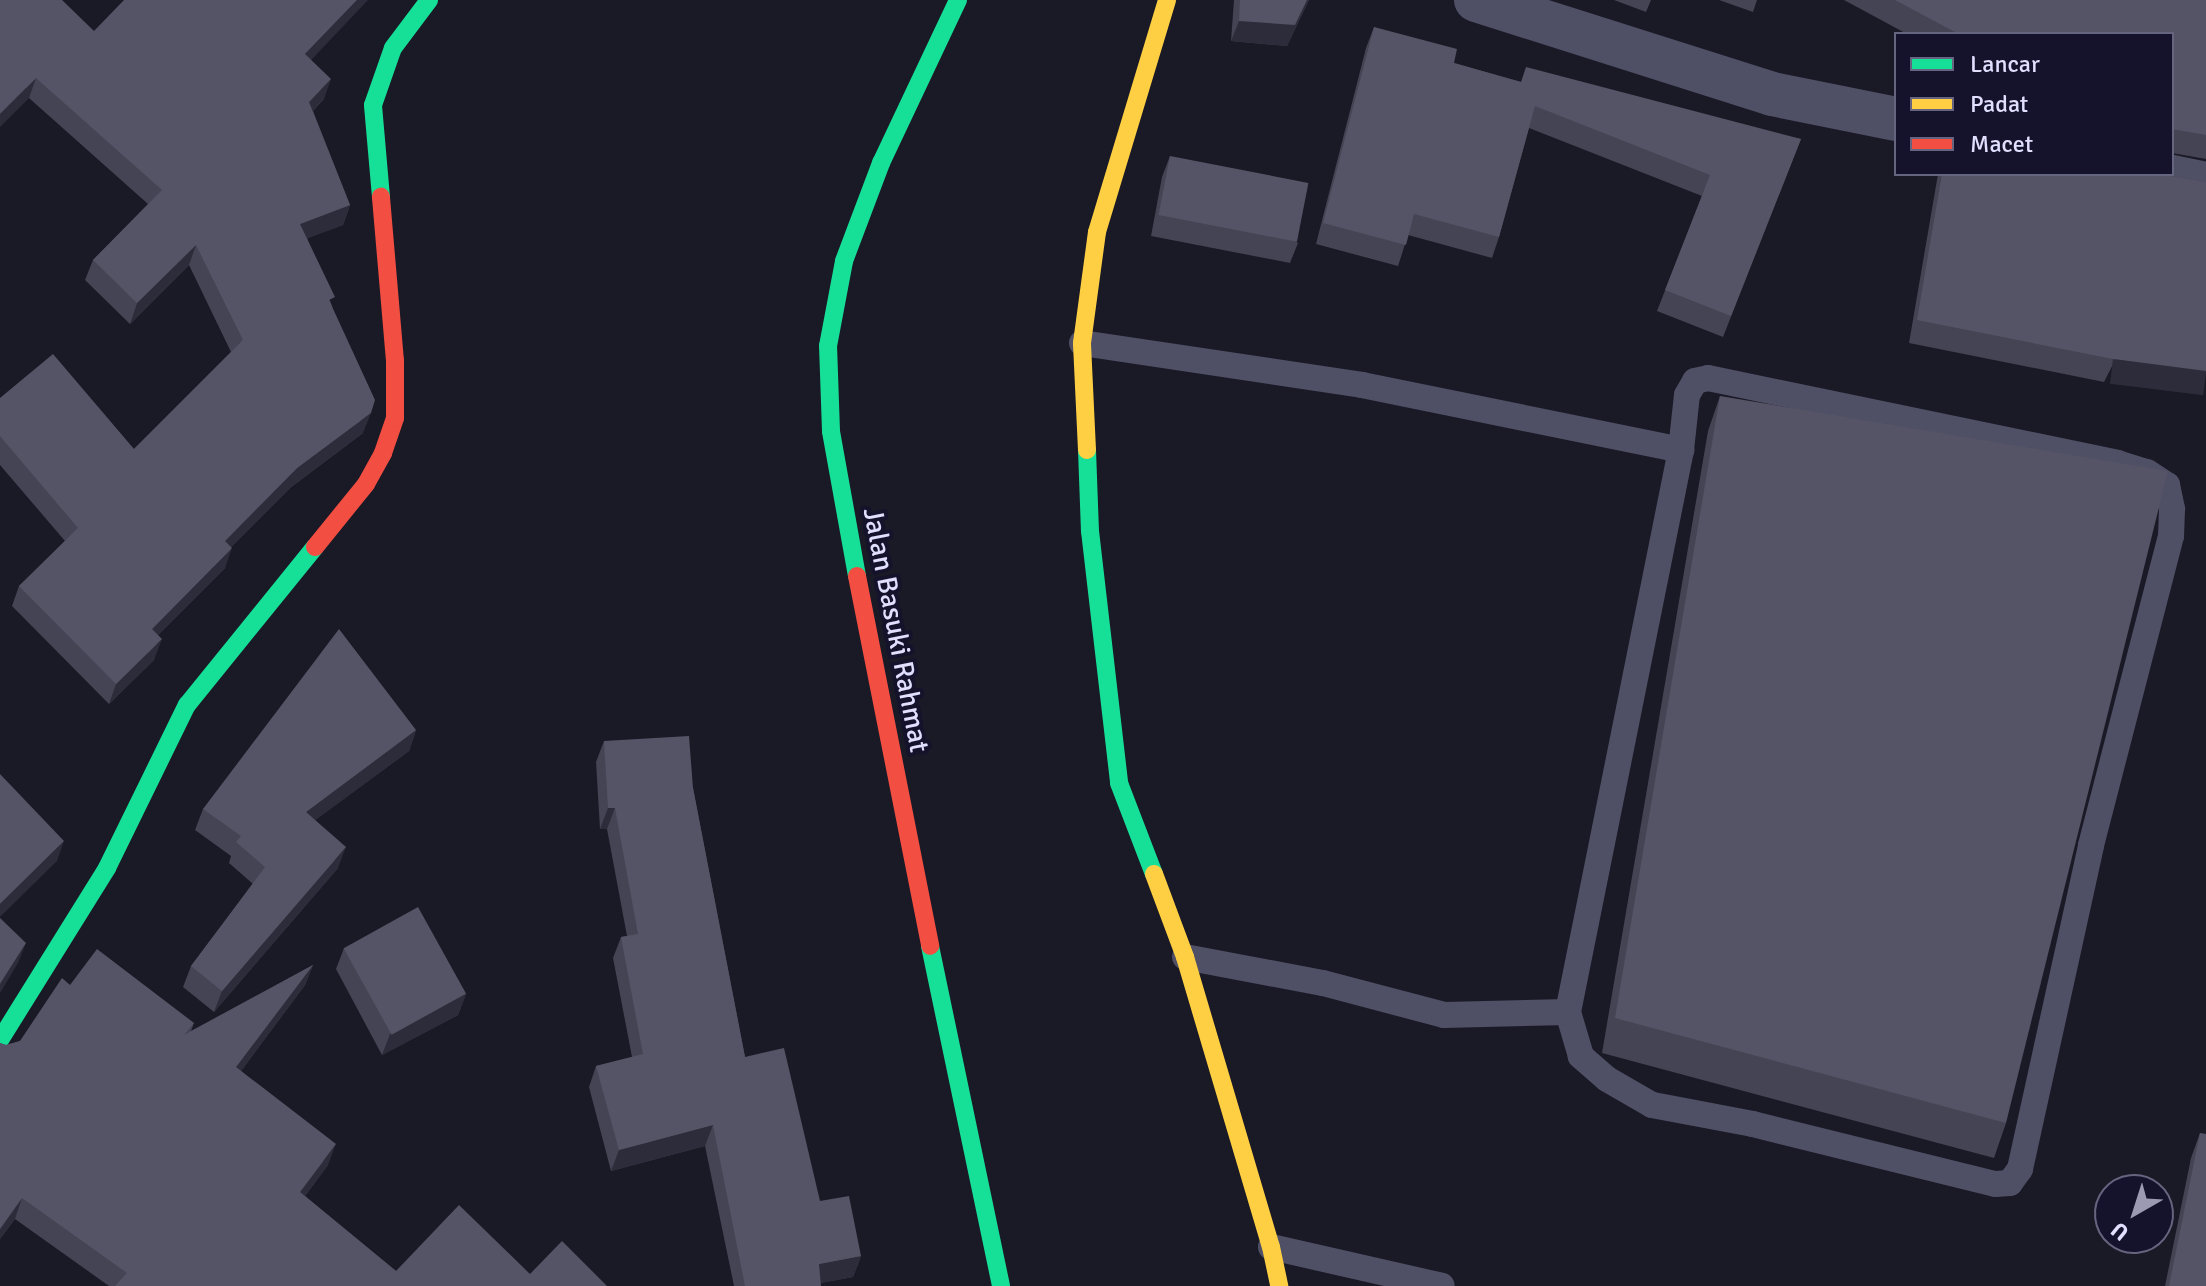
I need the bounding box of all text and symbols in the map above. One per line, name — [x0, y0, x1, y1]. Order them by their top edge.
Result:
legend — [1894, 32, 2174, 176]
text: Lancar — [1970, 49, 2040, 79]
text: Padat — [1970, 89, 2028, 119]
text: Macet — [1970, 129, 2033, 159]
street label: Jalan Basuki Rahmat — [856, 505, 936, 755]
north arrow — [2094, 1174, 2174, 1254]
text: U — [2106, 1216, 2134, 1247]

